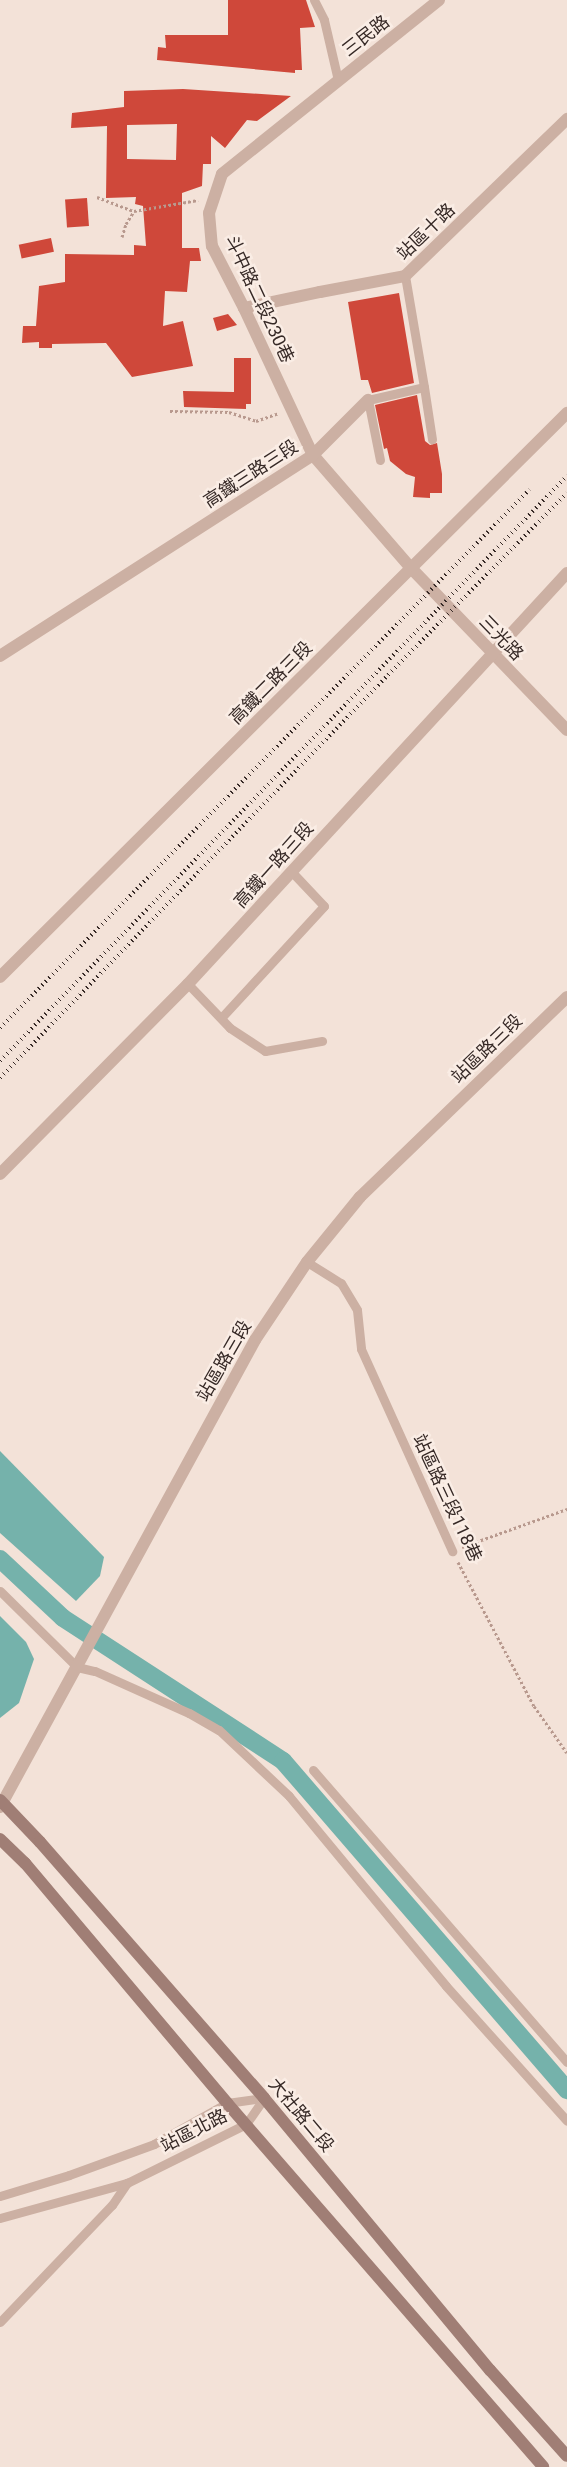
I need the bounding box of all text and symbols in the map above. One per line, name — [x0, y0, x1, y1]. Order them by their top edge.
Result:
street label: 三民路 — [338, 11, 394, 61]
street label: 站區十路 — [393, 199, 459, 265]
street label: 斗中路二段230巷 — [220, 232, 298, 366]
street label: 高鐵三路三段 — [200, 436, 302, 512]
street label: 三光路 — [474, 611, 528, 665]
street label: 高鐵二路三段 — [225, 637, 317, 729]
street label: 高鐵一路三段 — [230, 818, 318, 912]
street label: 站區路三段 — [447, 1010, 527, 1088]
street label: 站區路三段 — [192, 1317, 256, 1405]
street label: 站區路三段118巷 — [408, 1431, 486, 1565]
street label: 大社路二段 — [264, 2074, 338, 2156]
street label: 站區北路 — [157, 2105, 231, 2157]

